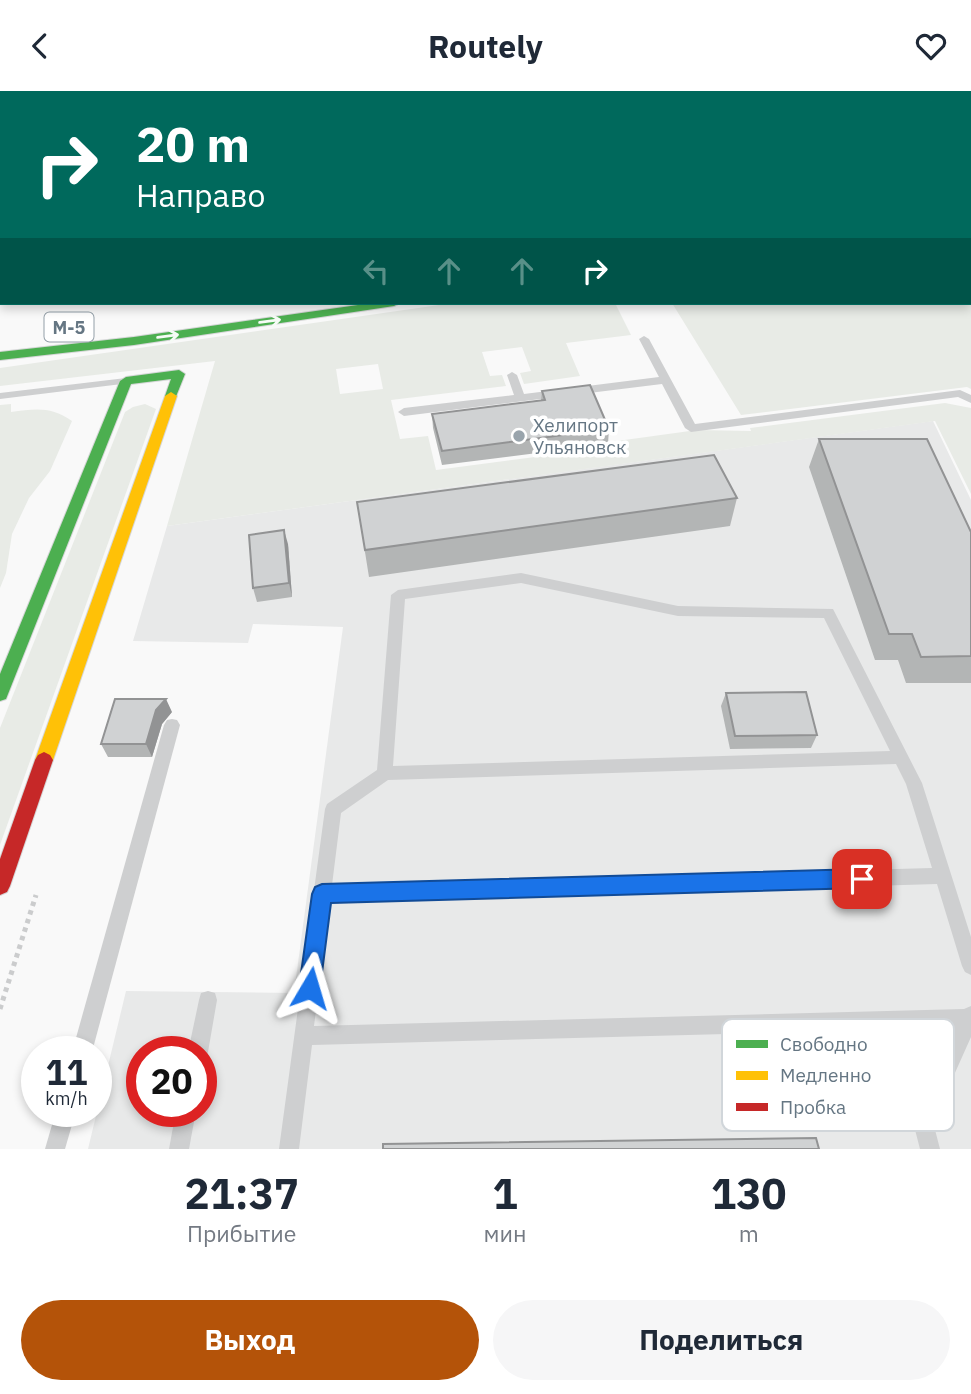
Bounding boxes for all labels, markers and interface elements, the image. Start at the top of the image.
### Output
text: Routely [428,25,543,67]
icon: back [21,27,59,65]
icon: heart [912,27,950,65]
text: 20 m [136,112,250,175]
icon: right [21,119,112,210]
text: Направо [136,174,265,216]
icon: left [357,252,395,290]
icon: ahead [430,252,468,290]
icon: ahead [503,252,541,290]
icon: right [576,252,614,290]
road number: М-5 [44,313,94,341]
one-way arrow [258,314,281,327]
one-way arrow [156,329,179,342]
place label: Хелипорт Ульяновск [533,413,626,459]
marker: Хелипорт Ульяновск [511,428,527,444]
pin [832,849,892,909]
icon: arrive [843,860,881,898]
position arrow [273,951,347,1025]
legend [722,1019,954,1131]
text: Свободно [780,1032,868,1056]
speed limit sign: 20 [126,1036,217,1127]
text: 11 [45,1049,88,1095]
text: Медленно [780,1063,871,1087]
text: km/h [45,1087,88,1110]
text: Пробка [780,1095,846,1119]
text: 21:37 [184,1166,299,1221]
text: 1 [492,1166,518,1221]
text: 130 [711,1166,787,1221]
text: Прибытие [187,1218,296,1248]
text: мин [483,1218,527,1248]
text: m [739,1218,759,1248]
button: Выход [21,1300,479,1380]
button: Поделиться [493,1300,950,1380]

